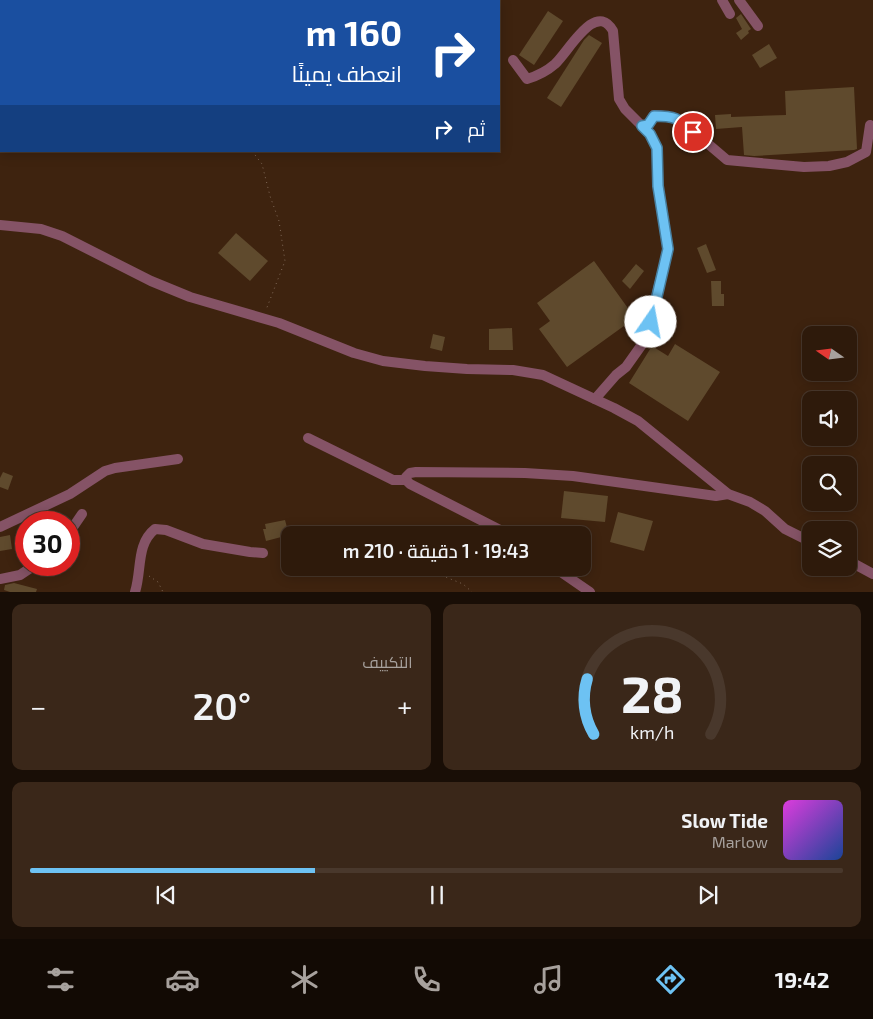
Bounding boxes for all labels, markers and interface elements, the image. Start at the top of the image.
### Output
text: 160 m [306,11,402,53]
icon: right [420,20,485,85]
text: انعطف يمينًا [291,60,402,86]
pin [672,111,714,153]
icon: right [429,115,457,143]
text: ثم [467,117,485,140]
icon: arrive [679,118,707,146]
position arrow [624,295,676,347]
north arrow [802,326,858,381]
map controls [802,326,857,576]
button: sound [802,391,857,446]
button: search [802,456,857,511]
speed limit sign: 30 [15,511,80,576]
button: layers [802,521,857,576]
text: 19:43 · 1 دقيقة · 210 m [343,539,529,562]
text: التكييف [362,652,413,671]
text: 28 [620,661,683,723]
text: 20° [192,682,251,728]
text: − [30,689,46,723]
text: + [397,689,412,723]
text: km/h [630,721,674,743]
text: Slow Tide [681,809,768,832]
text: Marlow [712,832,768,851]
icon: previous [152,881,180,909]
icon: pause [423,881,451,909]
icon: next [694,881,722,909]
icon: filters [43,962,78,997]
icon: car [165,962,200,997]
icon: climate [287,962,322,997]
icon: phone [409,962,444,997]
icon: music [531,962,566,997]
icon: directions [653,962,688,997]
text: 19:42 [775,966,830,992]

